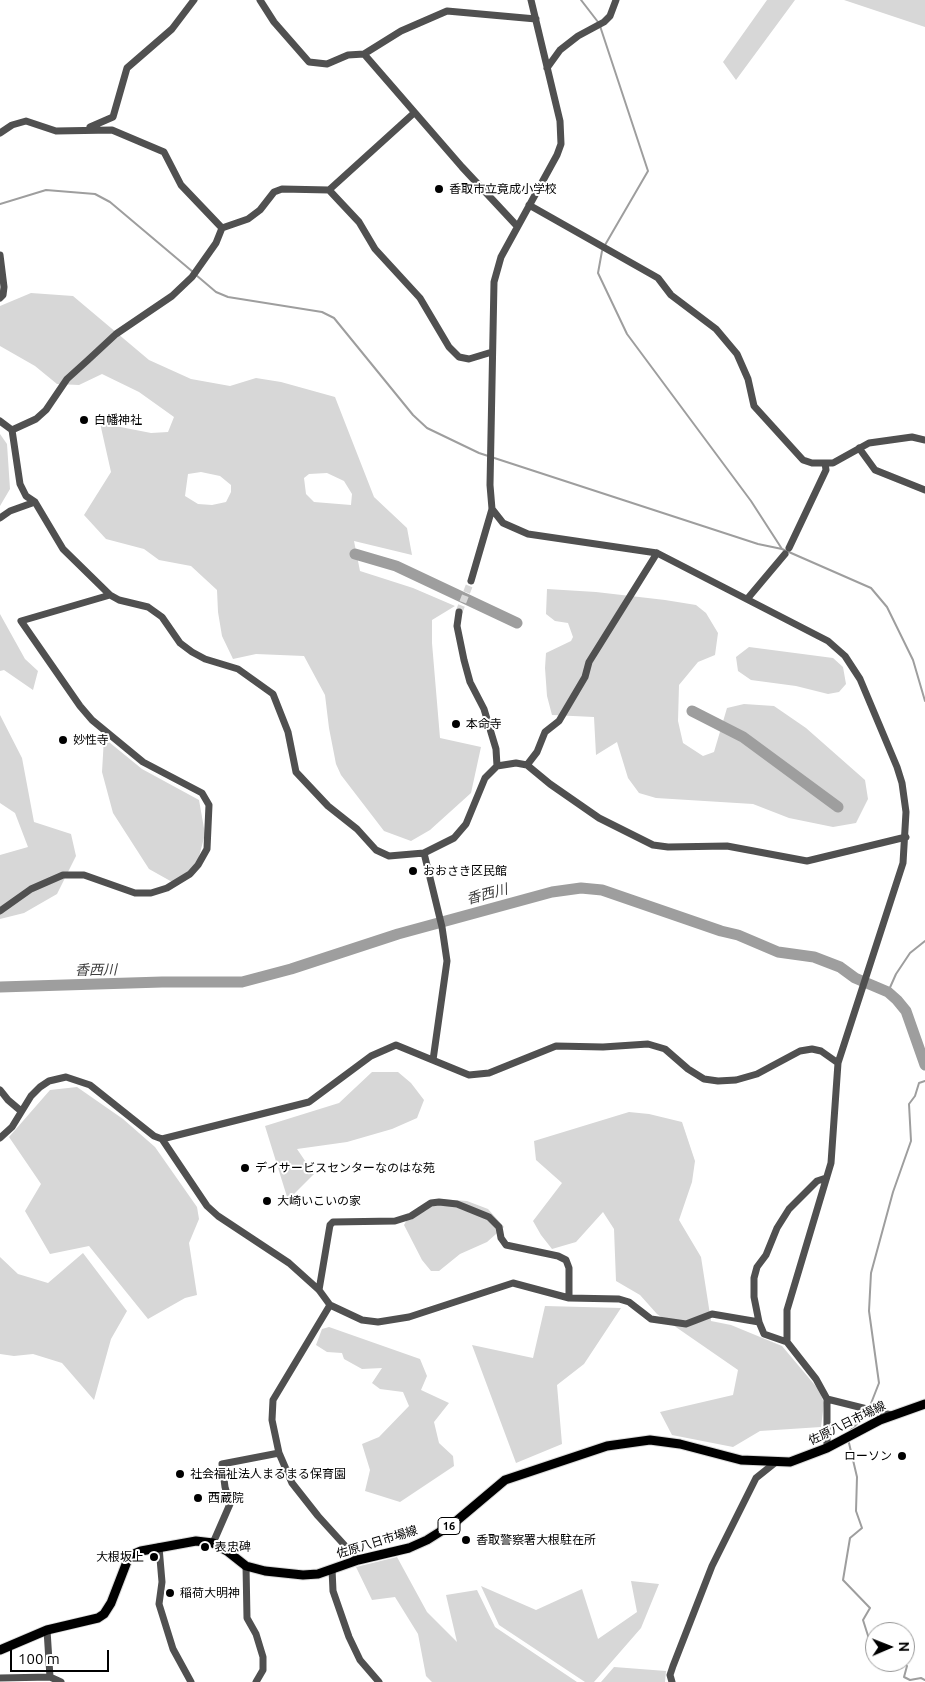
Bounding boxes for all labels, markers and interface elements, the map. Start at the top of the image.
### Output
place label: 香取市立竟成小学校 [449,182,557,196]
marker: 香取市立竟成小学校 [433,183,445,195]
place label: 白幡神社 [94,413,142,427]
marker: 白幡神社 [78,414,90,426]
place label: 本命寺 [466,717,502,731]
marker: 本命寺 [450,718,462,730]
place label: 妙性寺 [73,733,109,747]
marker: 妙性寺 [57,734,69,746]
place label: おおさき区民館 [423,864,507,878]
marker: おおさき区民館 [407,865,419,877]
water label: 香西川 [465,880,509,908]
water label: 香西川 [75,961,117,979]
place label: デイサービスセンターなのはな苑 [255,1161,435,1175]
marker: デイサービスセンターなのはな苑 [239,1162,251,1174]
place label: 大崎いこいの家 [277,1194,361,1208]
marker: 大崎いこいの家 [261,1195,273,1207]
street label: 佐原八日市場線 [806,1398,888,1448]
place label: ローソン [844,1449,892,1463]
marker: ローソン [896,1450,908,1462]
place label: 社会福祉法人まるまる保育園 [190,1467,346,1481]
marker: 社会福祉法人まるまる保育園 [174,1468,186,1480]
place label: 西蔵院 [208,1491,244,1505]
marker: 西蔵院 [192,1492,204,1504]
road number: 16 [438,1518,460,1534]
street label: 佐原八日市場線 [335,1523,419,1561]
place label: 香取警察署大根駐在所 [476,1533,596,1547]
marker: 香取警察署大根駐在所 [460,1534,472,1546]
place label: 表忠碑 [215,1540,251,1554]
marker: 表忠碑 [199,1541,211,1553]
place label: 大根坂上 [96,1550,144,1564]
marker: 大根坂上 [148,1551,160,1563]
place label: 稲荷大明神 [180,1586,240,1600]
marker: 稲荷大明神 [164,1587,176,1599]
north arrow [865,1622,915,1672]
scale bar [12,1640,111,1672]
text: N [896,1641,912,1652]
text: 100 m [18,1650,60,1667]

